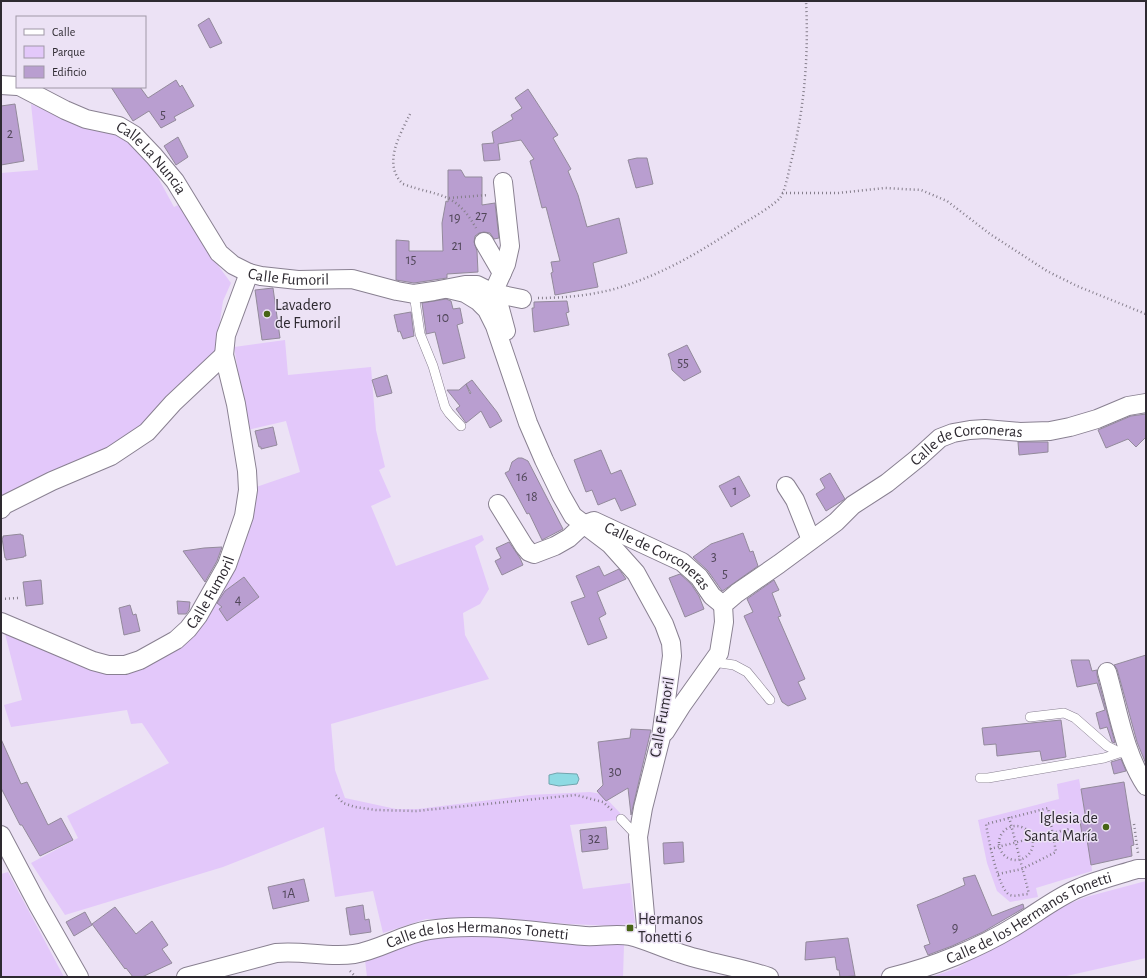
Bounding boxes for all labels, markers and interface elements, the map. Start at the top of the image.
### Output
legend [16,16,146,88]
text: Calle [52,26,75,38]
text: Parque [52,46,85,58]
text: Edificio [52,66,87,78]
house number: 5 [160,108,166,122]
street label: Calle La Nuncia [113,118,189,197]
house number: 2 [7,127,13,141]
house number: 27 [475,209,487,223]
house number: 19 [449,211,461,225]
house number: 21 [451,239,463,253]
house number: 15 [406,253,416,267]
street label: Calle Fumoril [246,265,329,288]
place label: Lavadero de Fumoril [275,297,341,331]
marker: Lavadero de Fumoril [262,309,272,319]
house number: 10 [437,311,449,325]
house number: 55 [677,356,689,370]
street label: Calle de Corconeras [907,421,1023,469]
house number: 16 [516,470,528,484]
house number: 1 [733,484,737,498]
house number: 18 [526,490,538,504]
street label: Calle de Corconeras [602,519,713,593]
house number: 3 [711,550,717,564]
street label: Calle Fumoril [183,554,237,632]
house number: 5 [722,567,728,581]
house number: 4 [235,593,242,607]
street label: Calle Fumoril [647,676,677,758]
house number: 30 [608,765,622,779]
place label: Iglesia de Santa María [1024,810,1098,844]
marker: Iglesia de Santa María [1101,822,1111,832]
house number: 32 [588,832,600,846]
street label: Calle de los Hermanos Tonetti [944,869,1114,967]
house number: 1A [283,887,295,901]
place label: Hermanos Tonetti 6 [638,911,703,945]
street label: Calle de los Hermanos Tonetti [384,919,569,951]
house number: 9 [952,921,958,935]
marker: Hermanos Tonetti 6 [625,923,635,933]

